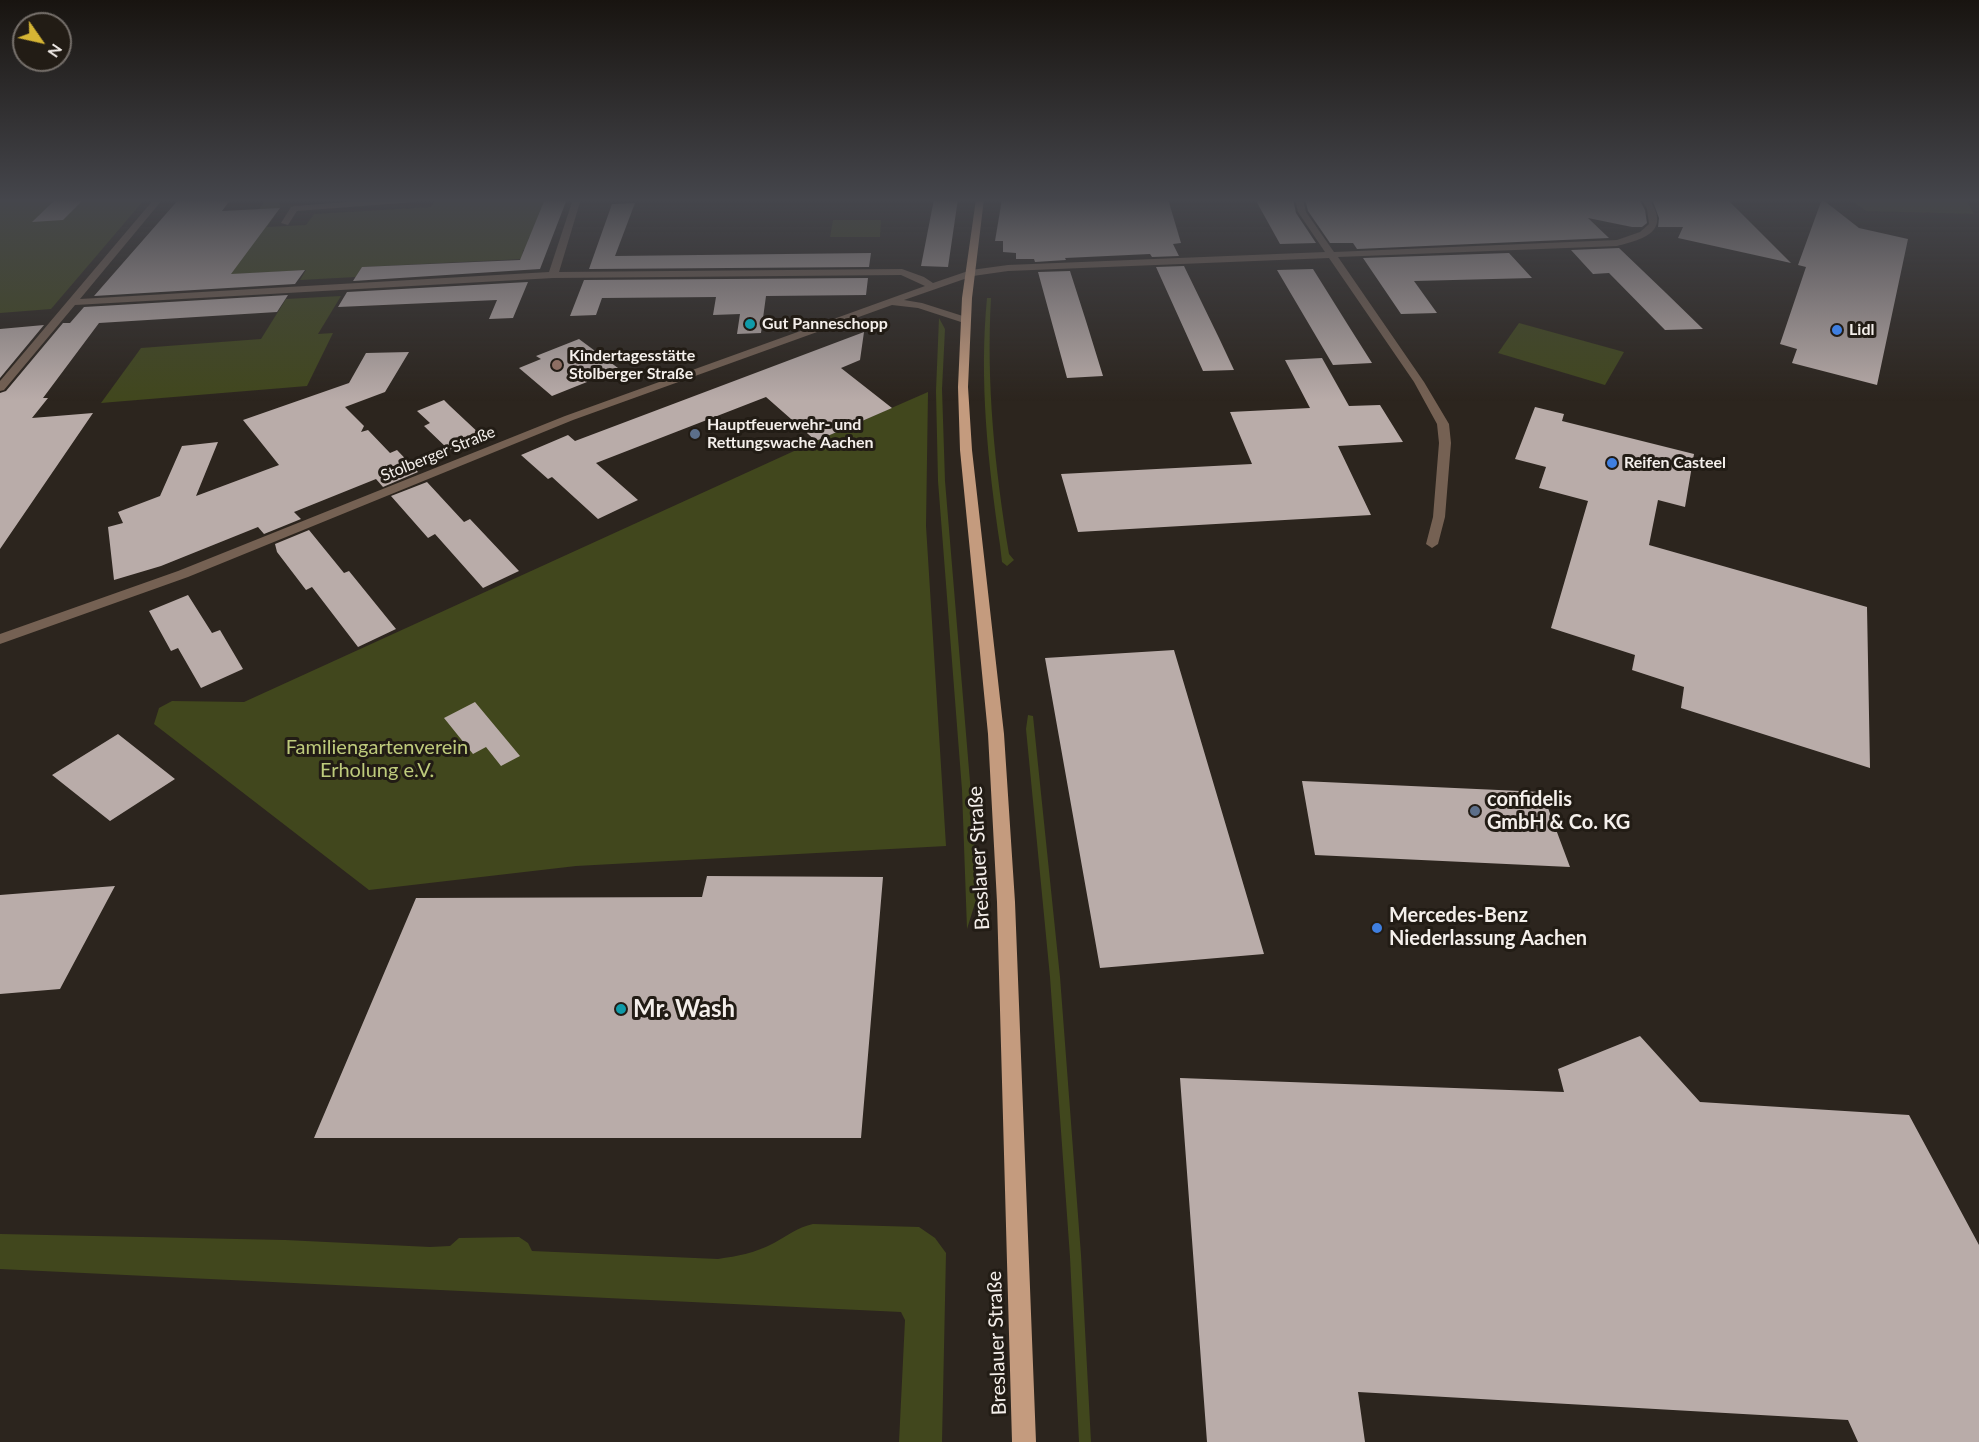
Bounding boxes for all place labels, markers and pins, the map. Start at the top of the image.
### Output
place label: Gut Panneschopp [762,314,888,334]
marker: Gut Panneschopp [743,317,757,331]
place label: Lidl [1849,320,1874,340]
marker: Lidl [1830,323,1844,337]
place label: Kindertagesstätte Stolberger Straße [569,346,695,384]
marker: Kindertagesstätte Stolberger Straße [550,358,564,372]
place label: Hauptfeuerwehr- und Rettungswache Aachen [707,415,874,453]
marker: Hauptfeuerwehr- und Rettungswache Aachen [688,427,702,441]
place label: Reifen Casteel [1624,453,1726,473]
marker: Reifen Casteel [1605,456,1619,470]
place label: confidelis GmbH & Co. KG [1487,788,1630,835]
marker: confidelis GmbH & Co. KG [1468,804,1482,818]
place label: Mercedes-Benz Niederlassung Aachen [1389,904,1587,951]
marker: Mercedes-Benz Niederlassung Aachen [1370,921,1384,935]
place label: Mr. Wash [633,995,735,1023]
marker: Mr. Wash [614,1002,628,1016]

